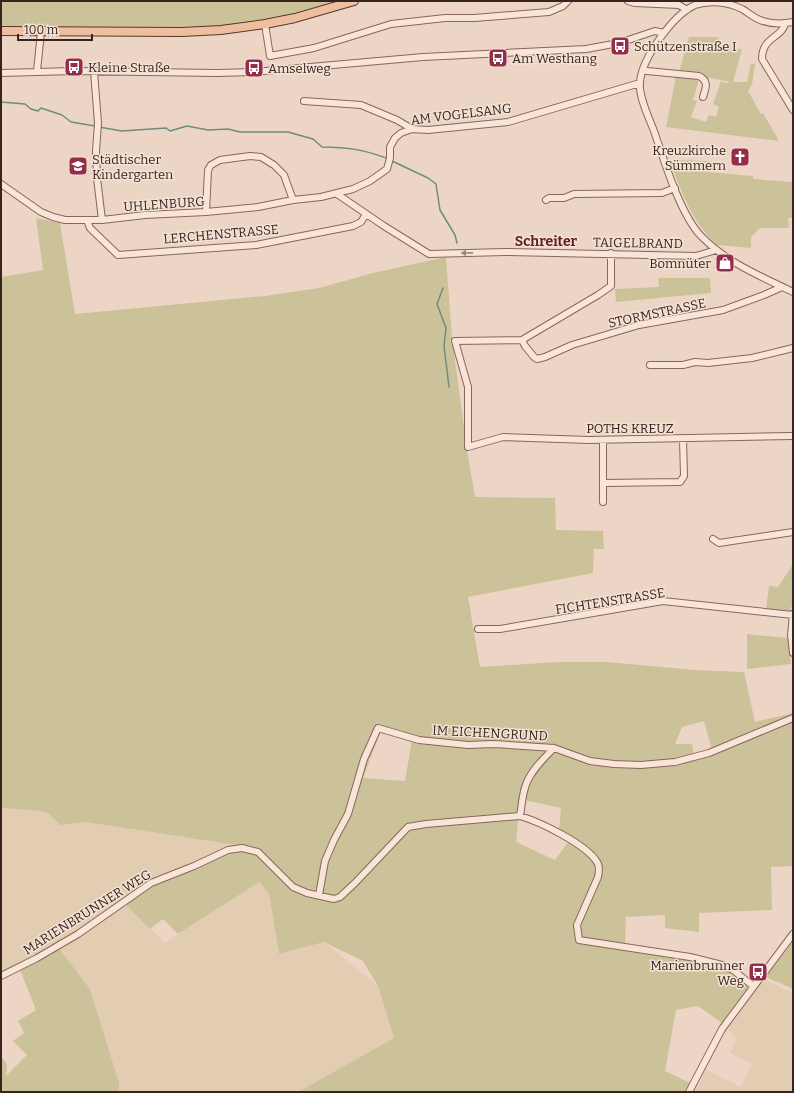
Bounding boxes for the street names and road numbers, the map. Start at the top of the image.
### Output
street label: AM VOGELSANG [410,100,513,128]
street label: UHLENBURG [123,194,206,214]
street label: LERCHENSTRASSE [163,221,279,247]
street label: TAIGELBRAND [593,235,683,251]
street label: STORMSTRASSE [607,295,707,331]
street label: POTHS KREUZ [586,421,674,436]
street label: FICHTENSTRASSE [554,585,666,617]
street label: IM EICHENGRUND [432,722,548,744]
street label: MARIENBRUNNER WEG [20,866,154,957]

